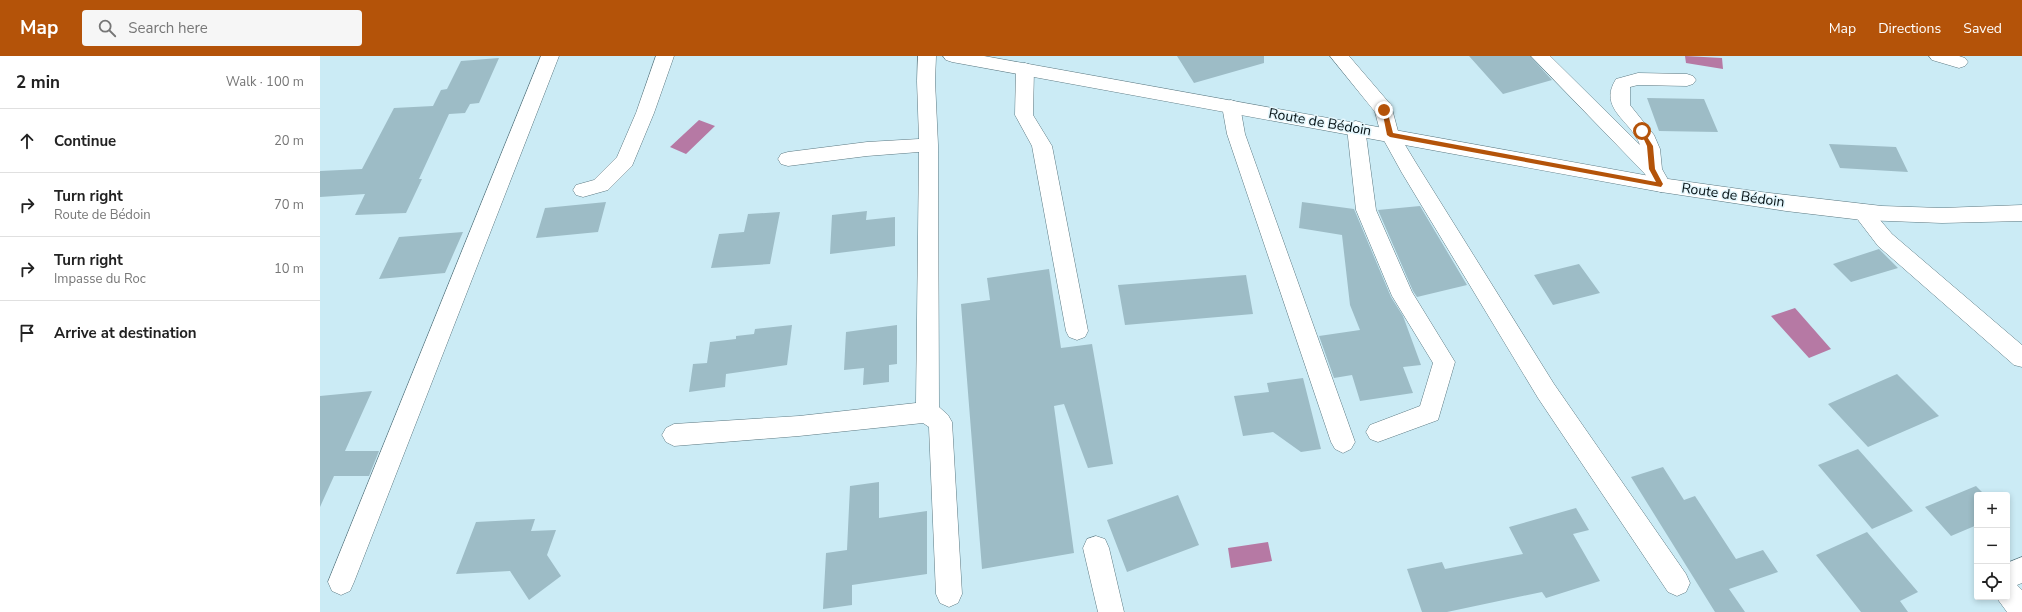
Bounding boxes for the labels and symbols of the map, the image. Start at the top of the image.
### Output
route end [1375,101,1393,119]
street label: Route de Bédoin [1267,104,1373,140]
route start [1633,122,1651,140]
street label: Route de Bédoin [1680,178,1786,212]

